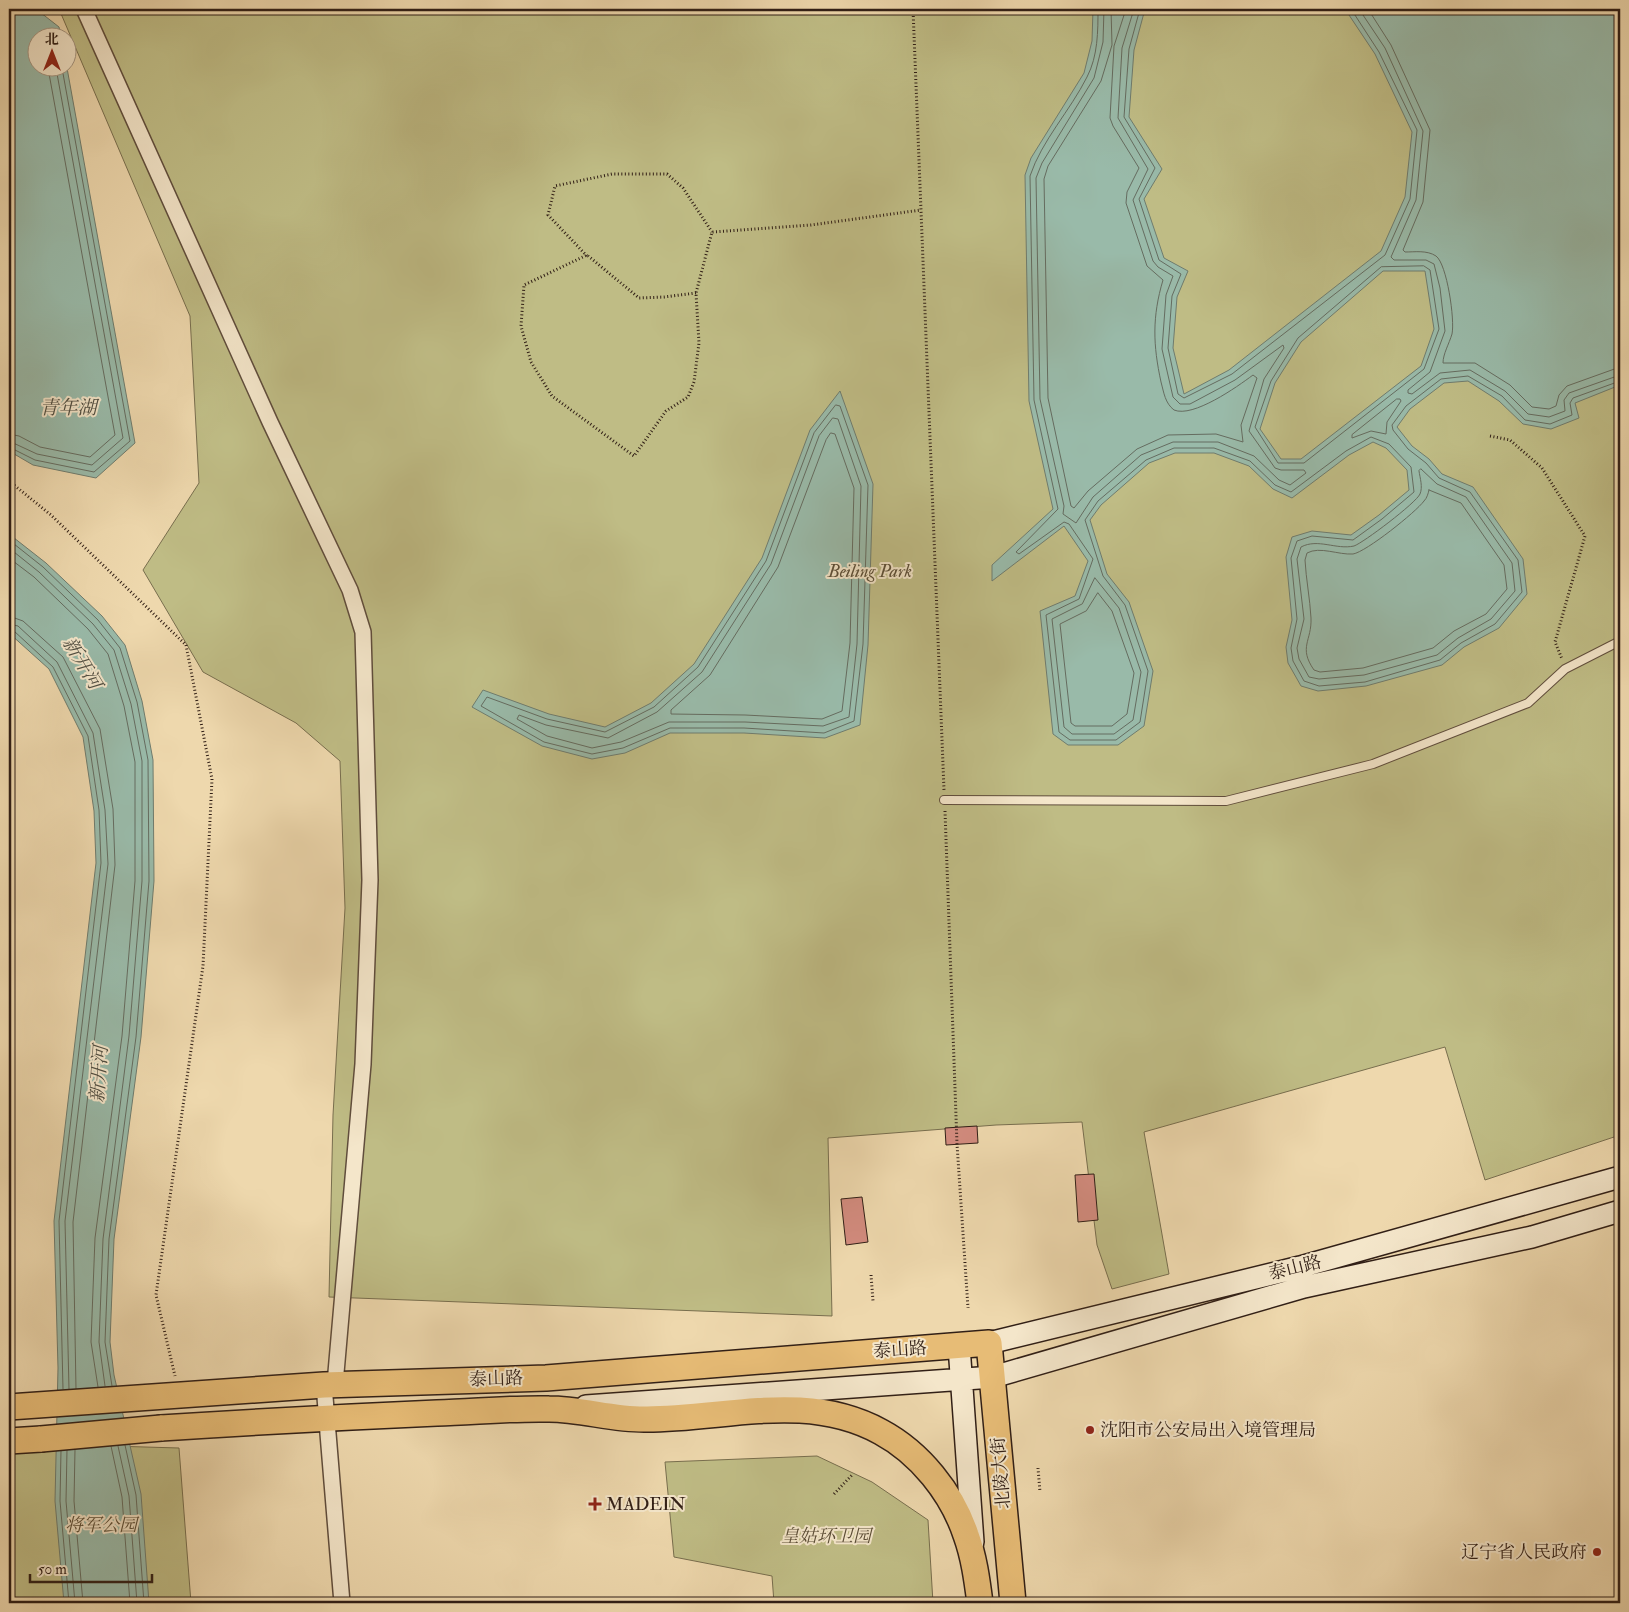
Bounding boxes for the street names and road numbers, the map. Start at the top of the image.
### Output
street label: 泰山路 [1266,1250,1324,1286]
street label: 泰山路 [872,1337,928,1363]
street label: 泰山路 [469,1367,523,1391]
street label: 北陵大街 [986,1436,1016,1510]

